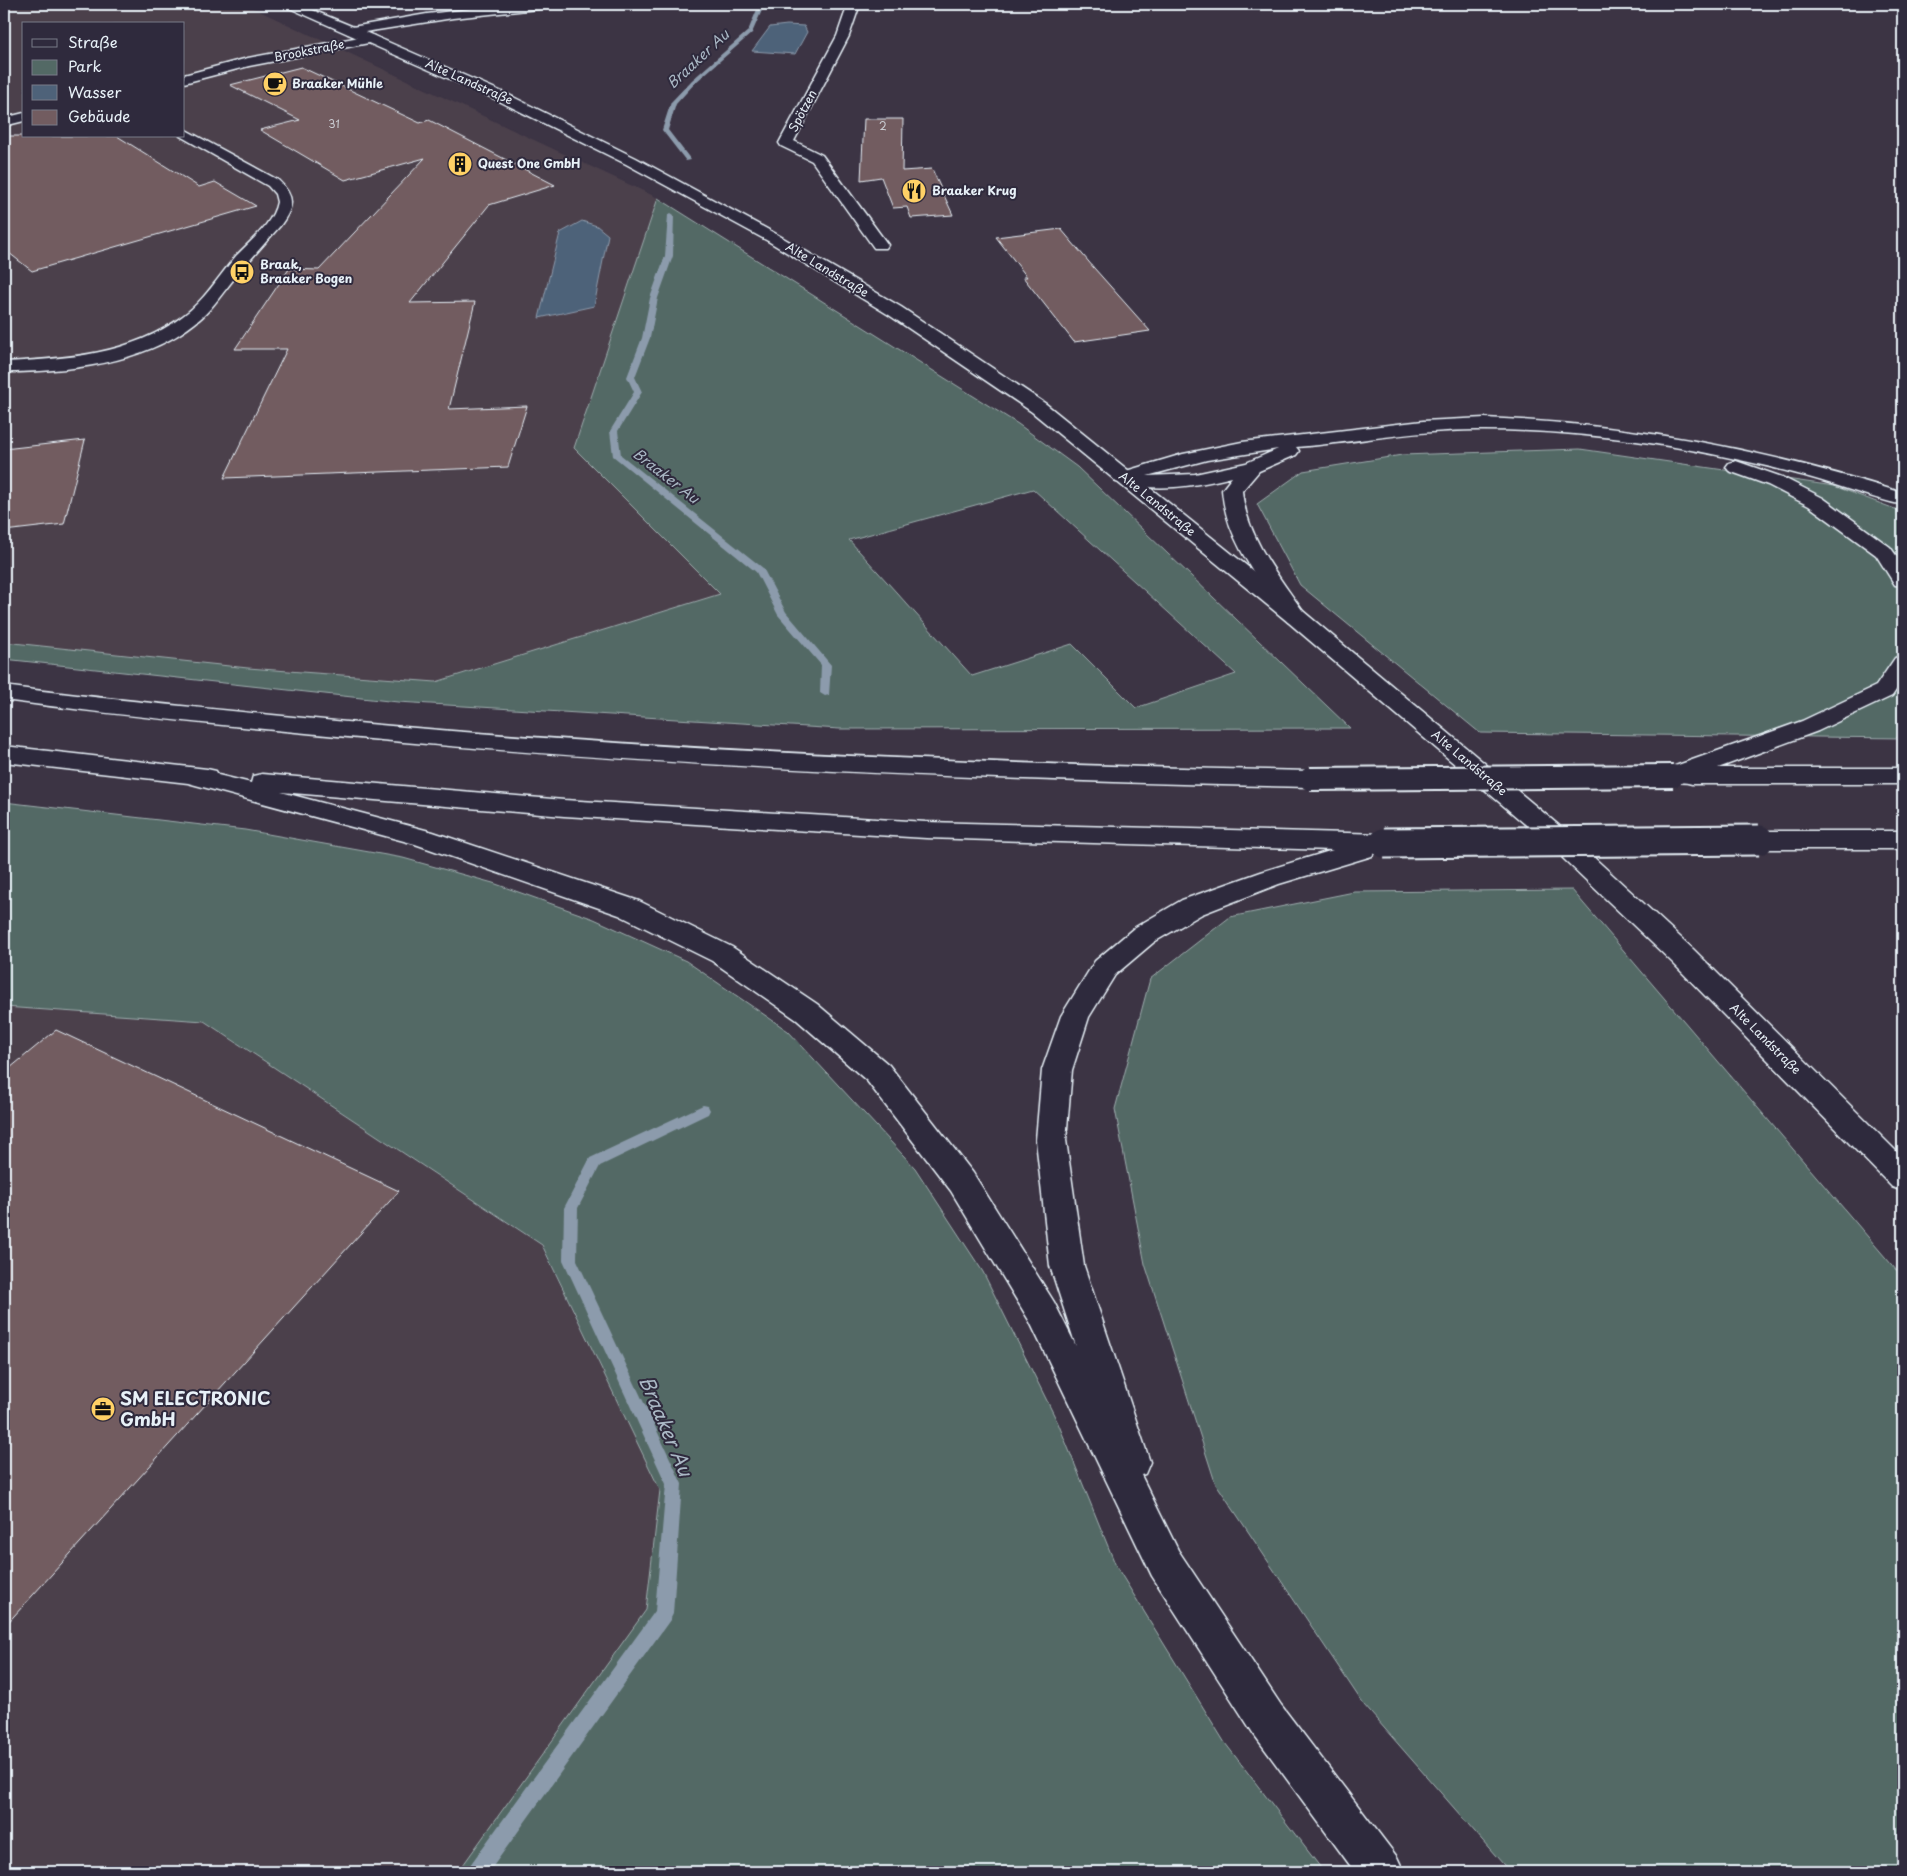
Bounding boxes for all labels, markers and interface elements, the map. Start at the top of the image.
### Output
legend [22,22,185,138]
water label: Braaker Au [662,23,735,93]
text: Straße [68,30,118,53]
street label: Brookstraße [272,34,346,66]
text: Park [68,54,102,77]
street label: Alte Landstraße [423,54,516,108]
cafe icon: Braaker Mühle [262,71,288,97]
place label: Braaker Mühle [292,74,383,92]
text: Wasser [68,80,121,103]
street label: Spötzen [783,86,821,135]
text: Gebäude [68,104,130,127]
house number: 31 [328,115,340,132]
house number: 2 [879,117,887,134]
building icon: Quest One GmbH [447,151,473,177]
place label: Quest One GmbH [478,154,581,172]
restaurant icon: Braaker Krug [901,178,927,204]
place label: Braaker Krug [932,181,1016,199]
street label: Alte Landstraße [783,237,872,301]
place label: Braak, Braaker Bogen [260,255,352,287]
bus stop icon: Braak, Braaker Bogen [229,259,255,285]
water label: Braaker Au [629,443,705,509]
street label: Alte Landstraße [1115,467,1200,540]
street label: Alte Landstraße [1428,725,1511,799]
street label: Alte Landstraße [1726,999,1805,1078]
water label: Braaker Au [633,1371,701,1481]
place label: SM ELECTRONIC GmbH [120,1384,270,1432]
office icon: SM ELECTRONIC GmbH [90,1396,116,1422]

